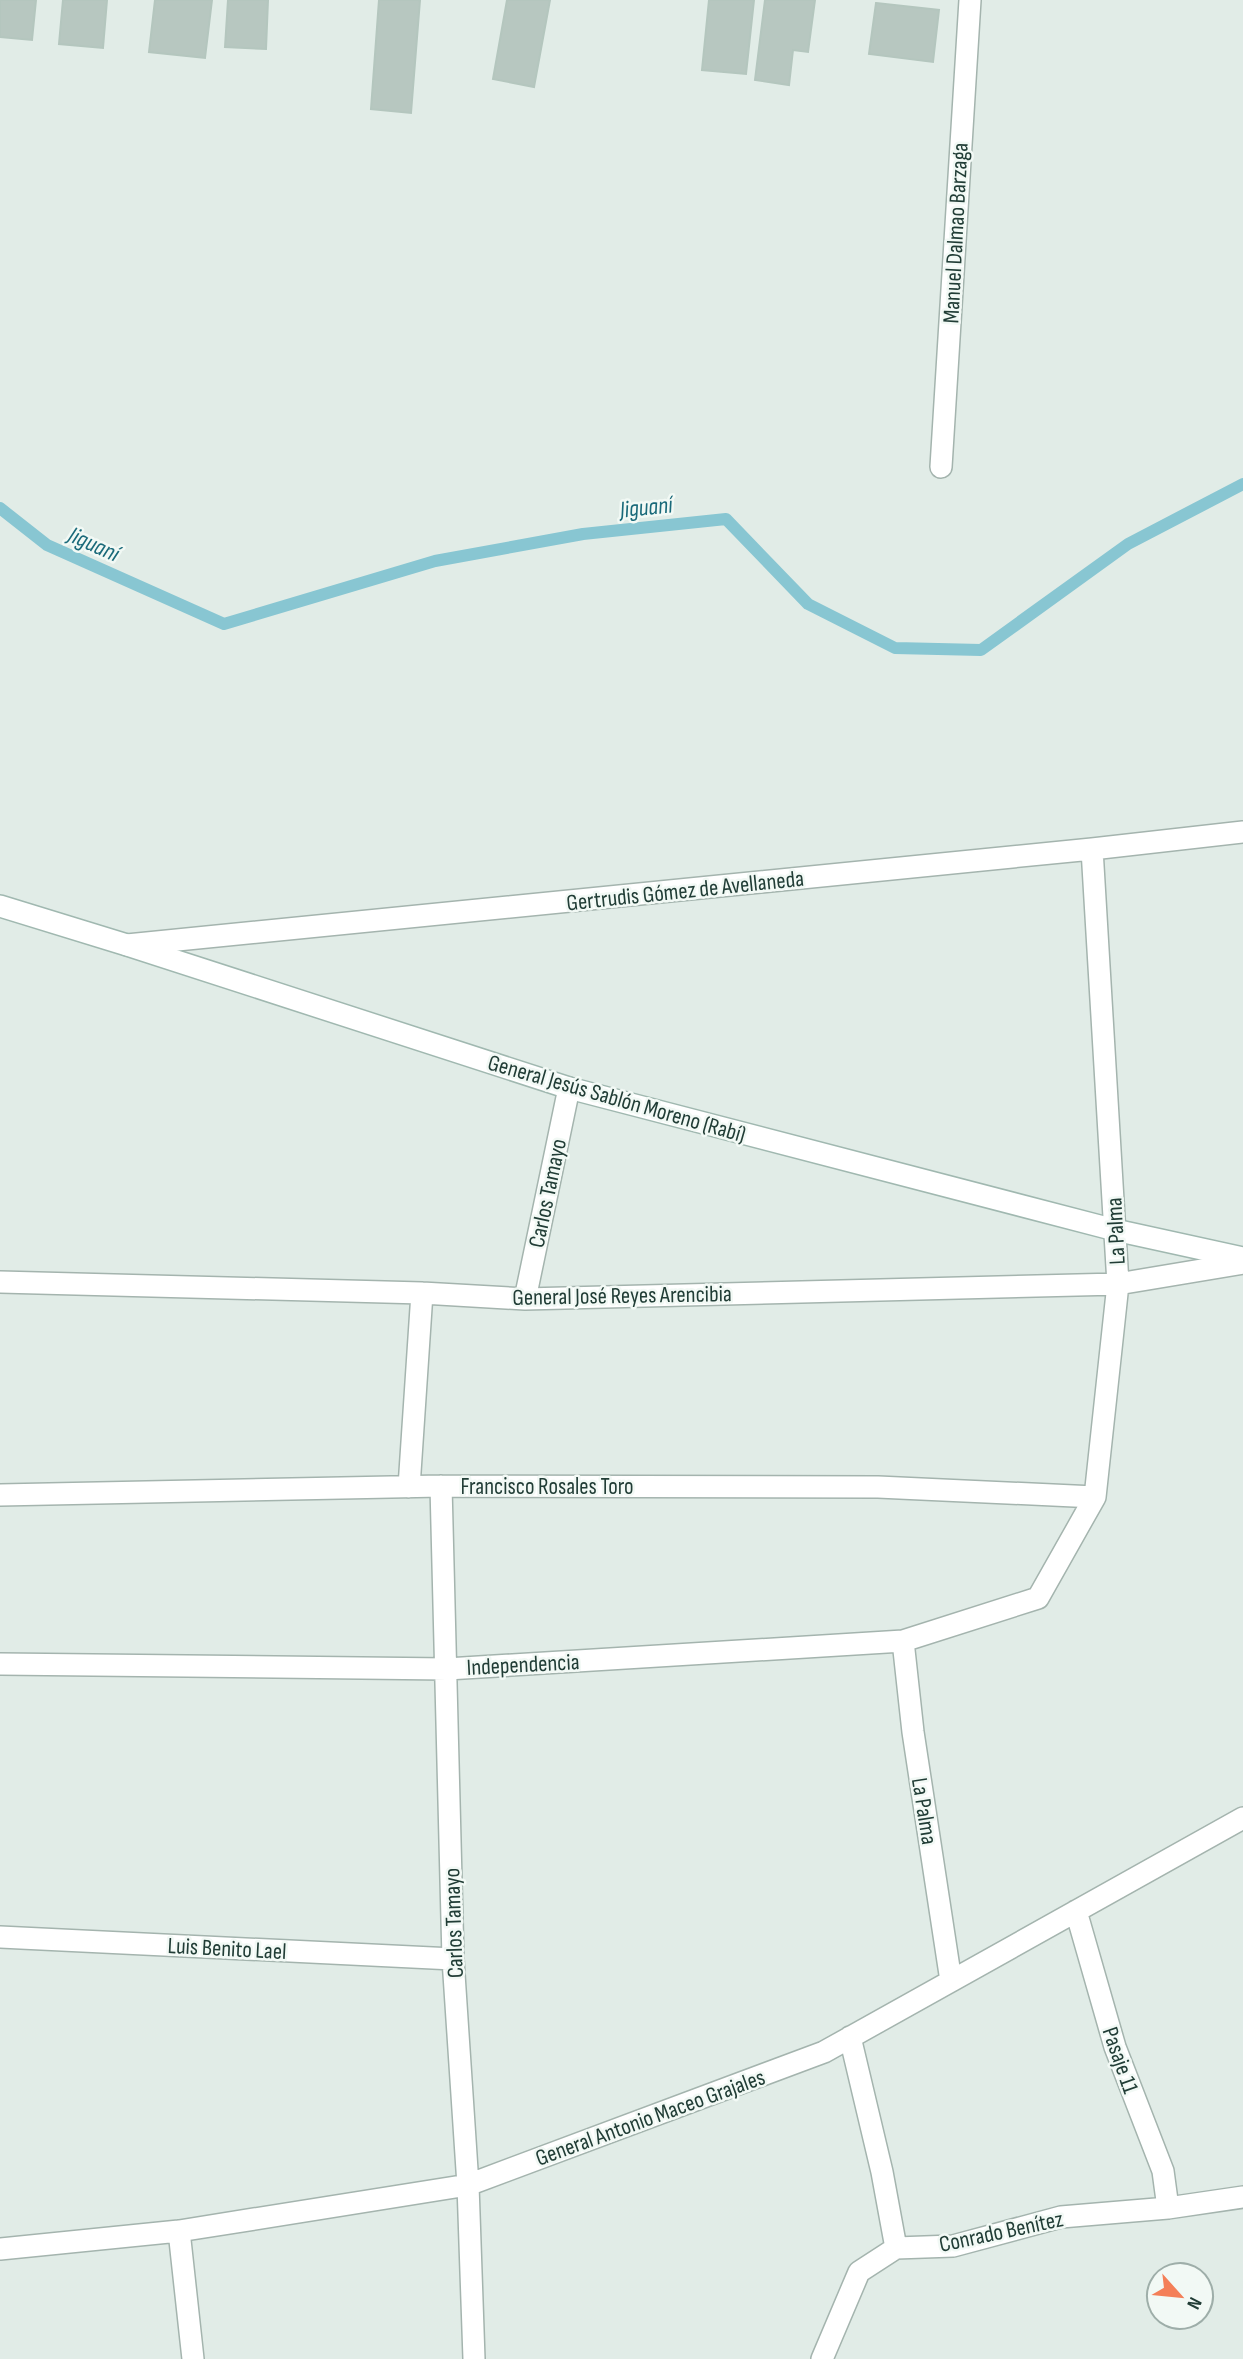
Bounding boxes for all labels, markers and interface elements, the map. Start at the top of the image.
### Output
street label: Manuel Dalmao Barzaga [937,142,975,324]
water label: Jiguaní [616,490,676,525]
water label: Jiguaní [62,520,126,570]
street label: Gertrudis Gómez de Avellaneda [565,865,805,917]
street label: General Jesús Sablón Moreno (Rabí) [485,1049,749,1149]
street label: Carlos Tamayo [523,1136,573,1250]
street label: La Palma [1100,1197,1132,1265]
street label: General José Reyes Arencibia [512,1280,732,1312]
street label: Francisco Rosales Toro [460,1473,634,1501]
street label: Independencia [466,1648,580,1682]
street label: La Palma [905,1776,943,1847]
street label: Carlos Tamayo [438,1867,470,1979]
street label: Luis Benito Lael [167,1932,287,1966]
street label: Pasaje 11 [1096,2023,1144,2097]
street label: General Antonio Maceo Grajales [532,2063,769,2173]
street label: Conrado Benítez [937,2205,1066,2259]
north arrow [1145,2261,1215,2331]
text: N [1181,2293,1206,2313]

